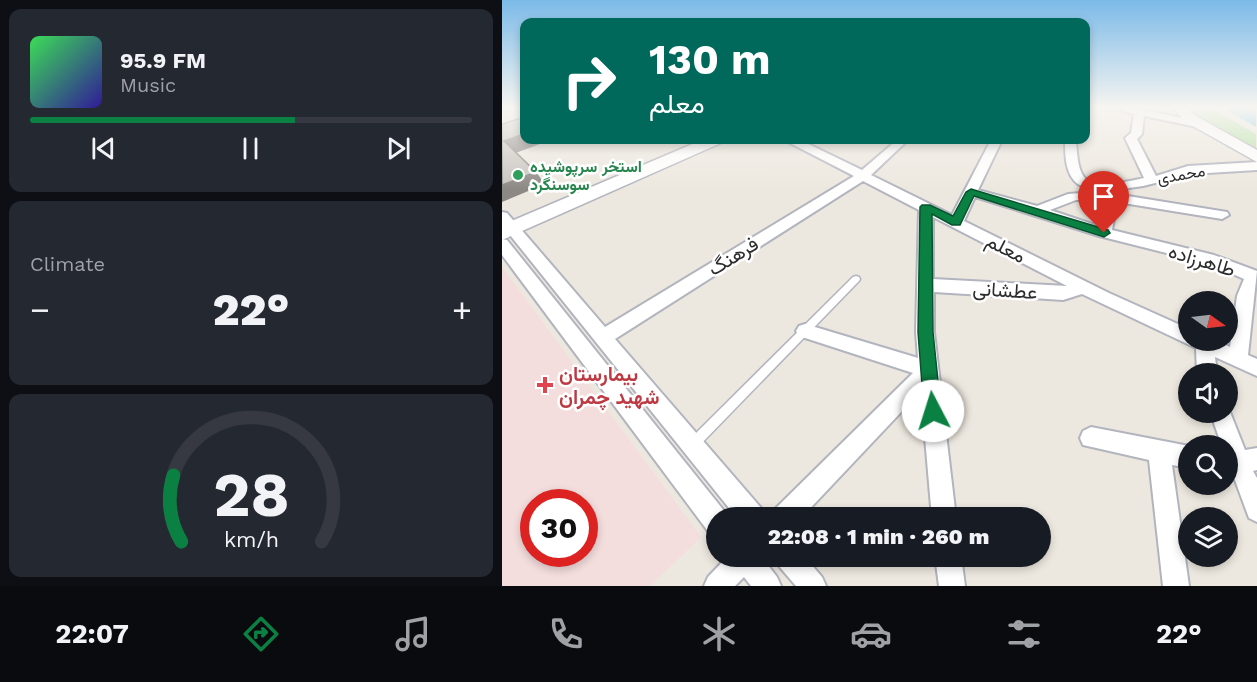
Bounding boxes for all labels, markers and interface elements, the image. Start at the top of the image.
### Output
text: 130 m [649,35,771,84]
icon: right [550,42,628,120]
text: 95.9 FM [120,48,206,73]
text: Music [120,73,176,97]
text: معلم [649,88,705,120]
icon: previous [87,132,120,165]
icon: pause [234,132,267,165]
icon: next [382,132,415,165]
place label: استخر سرپوشیده سوسنگرد [530,157,642,195]
street label: محمدی [1156,161,1207,189]
marker: استخر سرپوشیده سوسنگرد [511,168,525,182]
pin [1078,171,1129,233]
icon: arrive [1087,180,1120,213]
street label: معلم [982,228,1030,269]
street label: فرهنگ [703,231,763,282]
street label: طاهرزاده [1165,238,1238,282]
text: Climate [30,252,105,276]
street label: عطشانی [972,276,1038,304]
text: 22° [213,283,289,336]
text: − [30,290,50,329]
text: + [452,290,472,329]
north arrow [1178,291,1238,351]
map controls [1178,291,1238,567]
place label: بیمارستان شهید چمران [559,362,659,411]
button: sound [1178,363,1238,423]
marker: بیمارستان شهید چمران [536,376,554,394]
position arrow [901,379,965,443]
button: search [1178,435,1238,495]
text: 28 [213,459,289,532]
speed limit sign: 30 [520,489,598,567]
button: layers [1178,507,1238,567]
text: 22:08 · 1 min · 260 m [768,524,989,549]
text: km/h [223,528,279,553]
icon: directions [240,613,282,655]
icon: music [392,613,434,655]
icon: phone [545,613,587,655]
icon: climate [698,613,740,655]
icon: car [850,613,892,655]
icon: filters [1003,613,1045,655]
text: 22:07 [55,618,129,650]
text: 22° [1156,618,1202,650]

